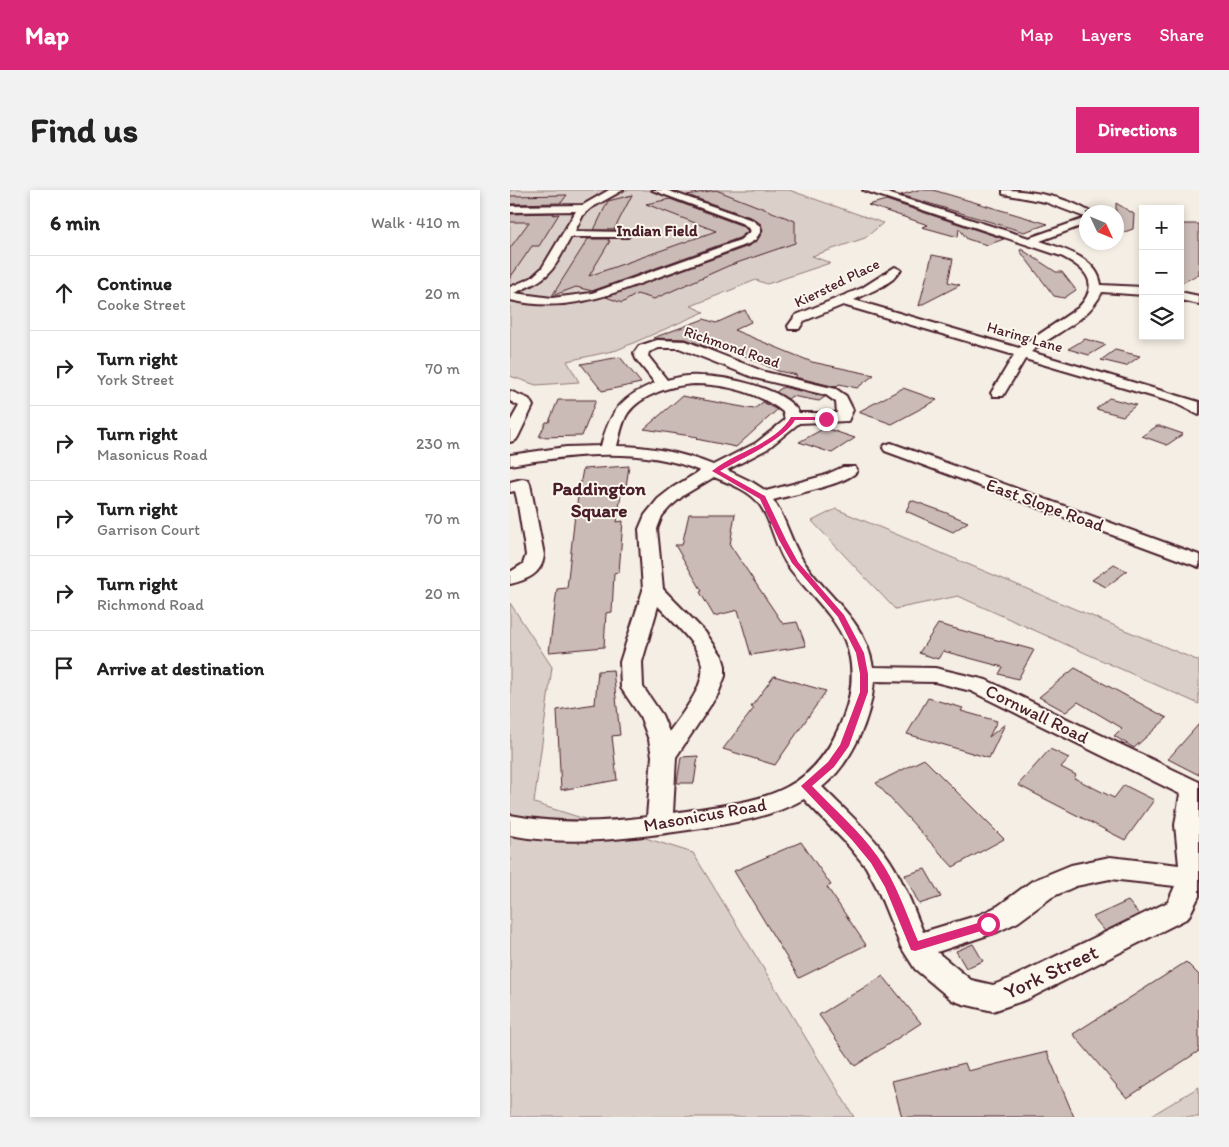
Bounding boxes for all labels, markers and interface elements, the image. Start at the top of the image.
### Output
text: Map [25,21,69,50]
text: Map [1020,24,1053,46]
text: Layers [1081,24,1131,46]
text: Share [1159,24,1204,46]
button: Directions [1076,107,1199,153]
text: Find us [30,109,138,151]
north arrow [1079,205,1124,250]
map controls [1139,205,1184,340]
button: + [1139,205,1184,250]
text: 6 min [50,210,100,235]
text: Walk · 410 m [371,213,460,232]
district label: Indian Field [616,221,698,240]
button: − [1139,250,1184,295]
street label: Kiersted Place [791,255,883,311]
text: Continue [97,272,172,295]
icon: ahead [50,279,78,307]
text: 20 m [425,284,460,303]
text: Cooke Street [97,295,186,314]
button: layers [1139,295,1184,340]
street label: Haring Lane [985,318,1065,356]
street label: Richmond Road [682,322,782,372]
text: Turn right [97,347,178,370]
icon: right [50,354,78,382]
text: 70 m [425,359,460,378]
text: York Street [97,370,174,389]
route end [815,408,838,431]
text: Turn right [97,422,178,445]
icon: right [50,429,78,457]
text: 230 m [416,434,460,453]
text: Masonicus Road [97,445,207,464]
street label: East Slope Road [983,474,1107,537]
district label: Paddington Square [552,477,646,522]
text: Turn right [97,497,178,520]
icon: right [50,504,78,532]
text: 70 m [425,509,460,528]
text: Garrison Court [97,520,200,539]
text: Turn right [97,572,178,595]
icon: right [50,579,78,607]
text: 20 m [425,584,460,603]
text: Richmond Road [97,595,204,614]
icon: arrive [50,654,78,682]
text: Arrive at destination [97,657,264,680]
street label: Cornwall Road [982,680,1092,749]
street label: Masonicus Road [642,793,768,837]
route start [977,913,1000,936]
street label: York Street [1000,939,1102,1004]

